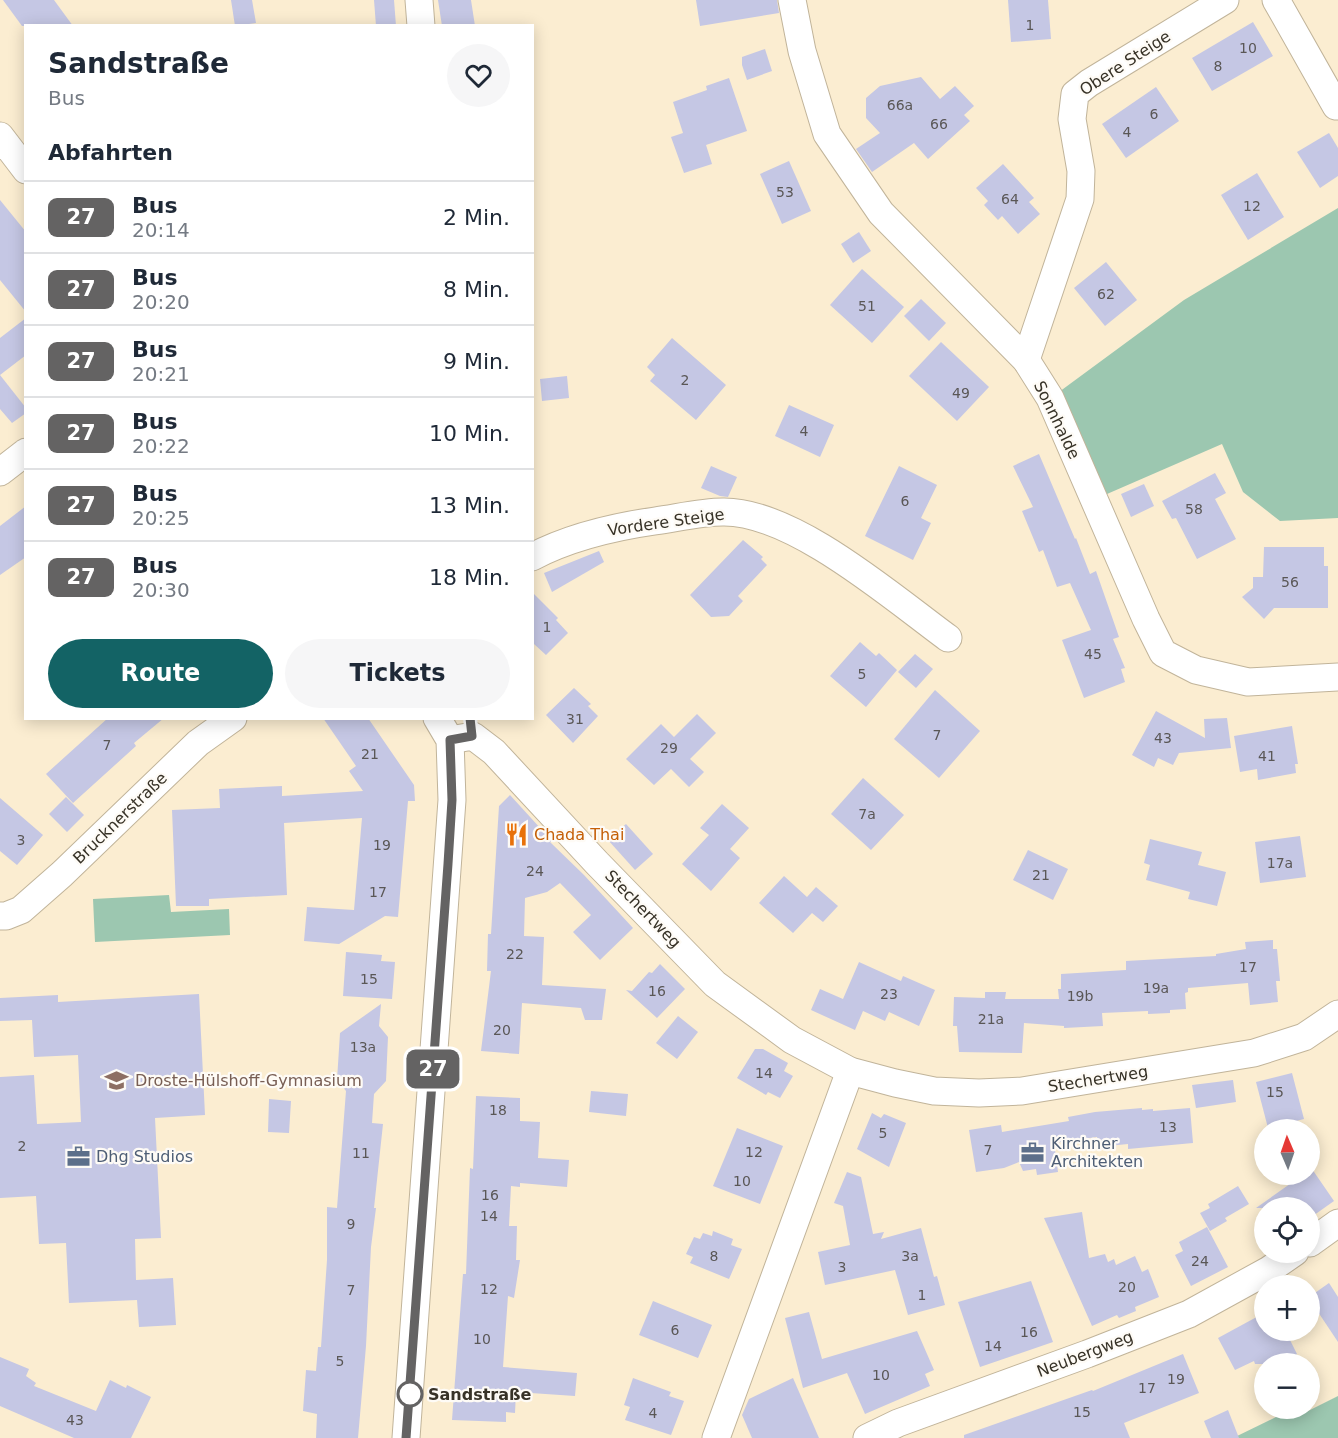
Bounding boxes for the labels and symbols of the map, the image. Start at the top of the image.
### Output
house number: 1 [1026,17,1034,33]
street label: Obere Steige [1076,27,1174,99]
house number: 10 [1239,40,1257,56]
house number: 8 [1214,58,1222,74]
house number: 66a [887,97,913,113]
house number: 6 [1150,106,1159,122]
house number: 66 [930,116,948,132]
house number: 4 [1123,124,1132,140]
house number: 53 [776,184,794,200]
house number: 64 [1001,191,1019,207]
house number: 12 [1243,198,1261,214]
house number: 62 [1097,286,1115,302]
house number: 51 [858,298,876,314]
house number: 2 [681,372,689,388]
street label: Sonnhalde [1030,378,1084,462]
house number: 49 [952,385,970,401]
house number: 4 [800,423,809,439]
house number: 6 [901,493,910,509]
house number: 58 [1185,501,1203,517]
street label: Vordere Steige [606,504,726,540]
house number: 56 [1281,574,1299,590]
house number: 1 [543,619,551,635]
house number: 45 [1084,646,1102,662]
house number: 5 [858,666,866,682]
house number: 31 [566,711,584,727]
house number: 7 [933,727,941,743]
house number: 43 [1154,730,1172,746]
house number: 7 [103,737,111,753]
house number: 29 [660,740,678,756]
house number: 21 [361,746,379,762]
house number: 41 [1258,748,1276,764]
street label: Brucknerstraße [69,768,171,868]
house number: 7a [858,806,876,822]
restaurant icon: Chada Thai [503,821,529,847]
place label: Chada Thai [534,825,624,844]
house number: 3 [17,832,25,848]
house number: 19 [373,837,391,853]
house number: 17a [1267,855,1293,871]
house number: 24 [526,863,544,879]
street label: Stechertweg [601,866,685,952]
house number: 21 [1032,867,1050,883]
house number: 17 [369,884,387,900]
house number: 22 [506,946,524,962]
house number: 17 [1239,959,1257,975]
house number: 15 [360,971,378,987]
house number: 19a [1143,980,1169,996]
house number: 16 [648,983,666,999]
house number: 23 [880,986,898,1002]
house number: 19b [1067,988,1093,1004]
house number: 21a [978,1011,1004,1027]
house number: 20 [493,1022,511,1038]
house number: 13a [350,1039,376,1055]
line badge: 27 [406,1050,460,1088]
street label: Stechertweg [1047,1062,1149,1096]
house number: 14 [755,1065,773,1081]
school or university icon: Droste-Hülshoff-Gymnasium [104,1067,130,1093]
place label: Droste-Hülshoff-Gymnasium [135,1071,362,1090]
house number: 15 [1266,1084,1284,1100]
house number: 18 [489,1102,507,1118]
house number: 13 [1159,1119,1177,1135]
north arrow [1254,1119,1320,1185]
house number: 5 [879,1125,887,1141]
place label: Kirchner Architekten [1051,1134,1143,1171]
house number: 2 [18,1138,26,1154]
office icon: Kirchner Architekten [1020,1139,1046,1165]
house number: 7 [984,1142,992,1158]
office icon: Dhg Studios [65,1143,91,1169]
house number: 12 [745,1144,763,1160]
house number: 11 [352,1145,370,1161]
place label: Dhg Studios [96,1147,193,1166]
house number: 10 [733,1173,751,1189]
house number: 16 [481,1187,499,1203]
house number: 14 [480,1208,498,1224]
house number: 9 [347,1216,355,1232]
house number: 8 [710,1248,718,1264]
house number: 3a [901,1248,919,1264]
house number: 24 [1191,1253,1209,1269]
house number: 3 [838,1259,846,1275]
house number: 20 [1118,1279,1136,1295]
house number: 12 [480,1281,498,1297]
house number: 7 [347,1282,355,1298]
house number: 1 [918,1287,926,1303]
house number: 6 [671,1322,680,1338]
house number: 16 [1020,1324,1038,1340]
street label: Neubergweg [1034,1327,1136,1381]
house number: 10 [473,1331,491,1347]
house number: 14 [984,1338,1002,1354]
house number: 5 [336,1353,344,1369]
house number: 10 [872,1367,890,1383]
house number: 19 [1167,1371,1185,1387]
house number: 17 [1138,1380,1156,1396]
marker: Sandstraße [397,1381,423,1407]
place label: Sandstraße [428,1385,532,1404]
house number: 15 [1073,1404,1091,1420]
house number: 4 [649,1405,658,1421]
house number: 43 [66,1412,84,1428]

